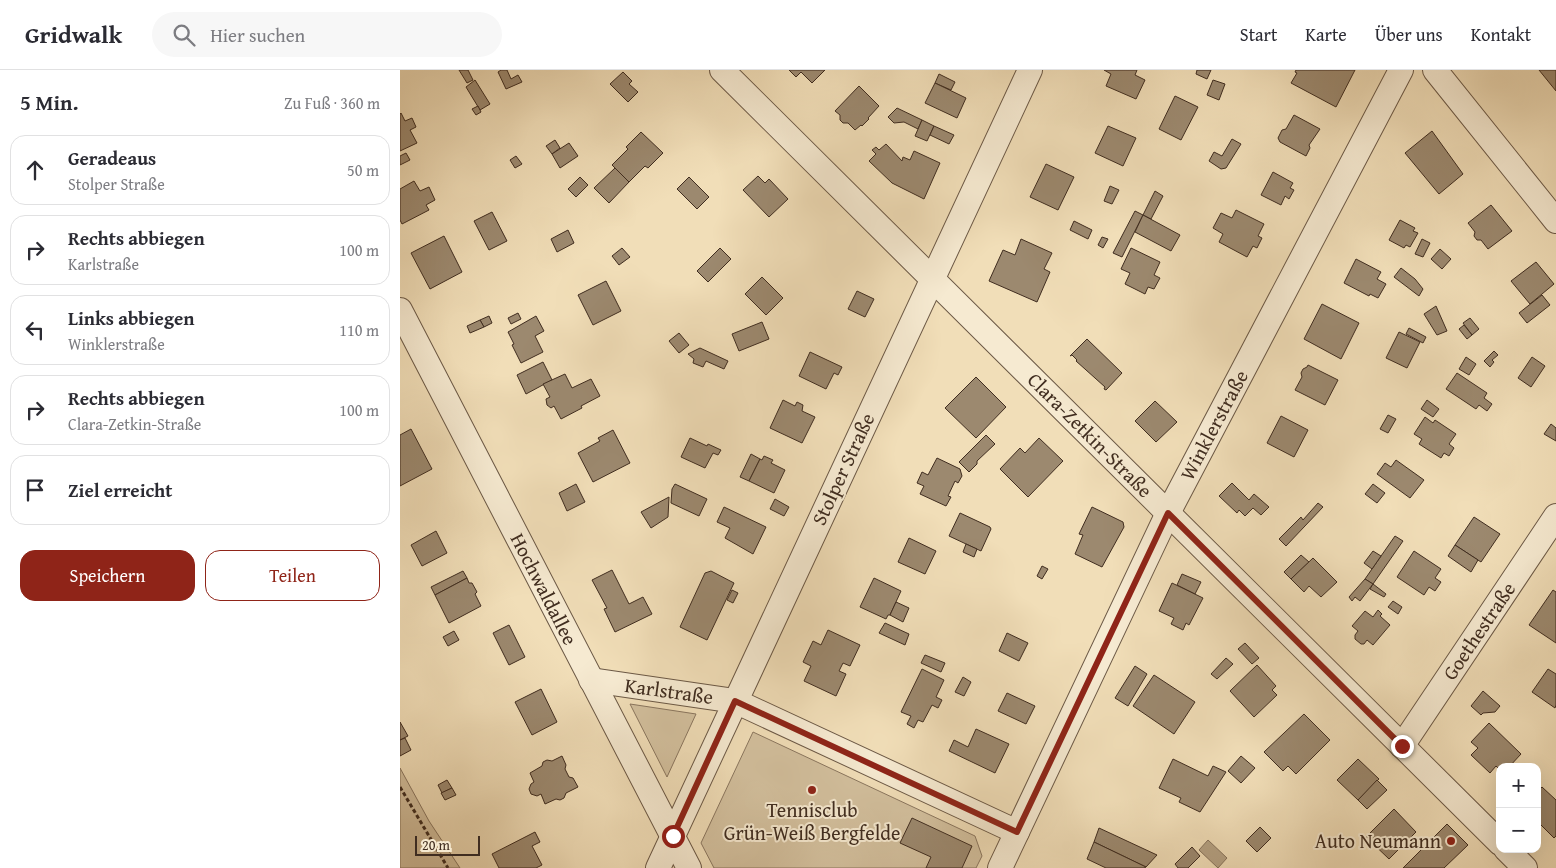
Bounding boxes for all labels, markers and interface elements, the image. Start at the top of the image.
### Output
search box [152,12,502,57]
text: Gridwalk [25,17,122,52]
icon: search [170,21,198,49]
text: Hier suchen [210,21,305,49]
text: Start [1240,21,1277,48]
text: Karte [1305,21,1347,48]
text: Über uns [1375,21,1443,48]
text: Kontakt [1471,21,1531,48]
text: 5 Min. [20,87,78,118]
text: Zu Fuß · 360 m [284,91,380,115]
text: Geradeaus [68,144,156,172]
icon: ahead [21,156,49,184]
text: 50 m [347,158,379,182]
text: Stolper Straße [68,172,165,196]
text: Rechts abbiegen [68,224,205,252]
icon: right [21,236,49,264]
text: 100 m [339,238,379,262]
text: Karlstraße [68,252,139,276]
text: Links abbiegen [68,304,194,332]
icon: left [21,316,49,344]
text: 110 m [339,318,379,342]
text: Winklerstraße [68,332,165,356]
street label: Clara-Zetkin-Straße [1021,365,1160,504]
street label: Winklerstraße [1172,365,1255,485]
text: Rechts abbiegen [68,384,205,412]
icon: right [21,396,49,424]
text: 100 m [339,398,379,422]
street label: Stolper Straße [804,408,881,530]
text: Clara-Zetkin-Straße [68,412,201,436]
icon: arrive [21,476,49,504]
text: Ziel erreicht [68,476,172,504]
street label: Hochwaldallee [504,528,585,650]
button: Speichern [20,550,195,601]
button: Teilen [205,550,380,601]
street label: Goethestraße [1435,576,1522,686]
street label: Karlstraße [623,670,715,711]
route end [1391,735,1414,758]
map controls [1496,763,1541,853]
button: + [1496,763,1541,808]
marker: Tennisclub Grün-Weiß Bergfelde [806,784,818,796]
place label: Tennisclub Grün-Weiß Bergfelde [724,795,900,847]
button: − [1496,808,1541,853]
route start [662,825,685,848]
place label: Auto Neumann [1315,826,1441,855]
scale bar [415,833,480,856]
text: 20 m [422,835,450,855]
marker: Auto Neumann [1445,835,1457,847]

